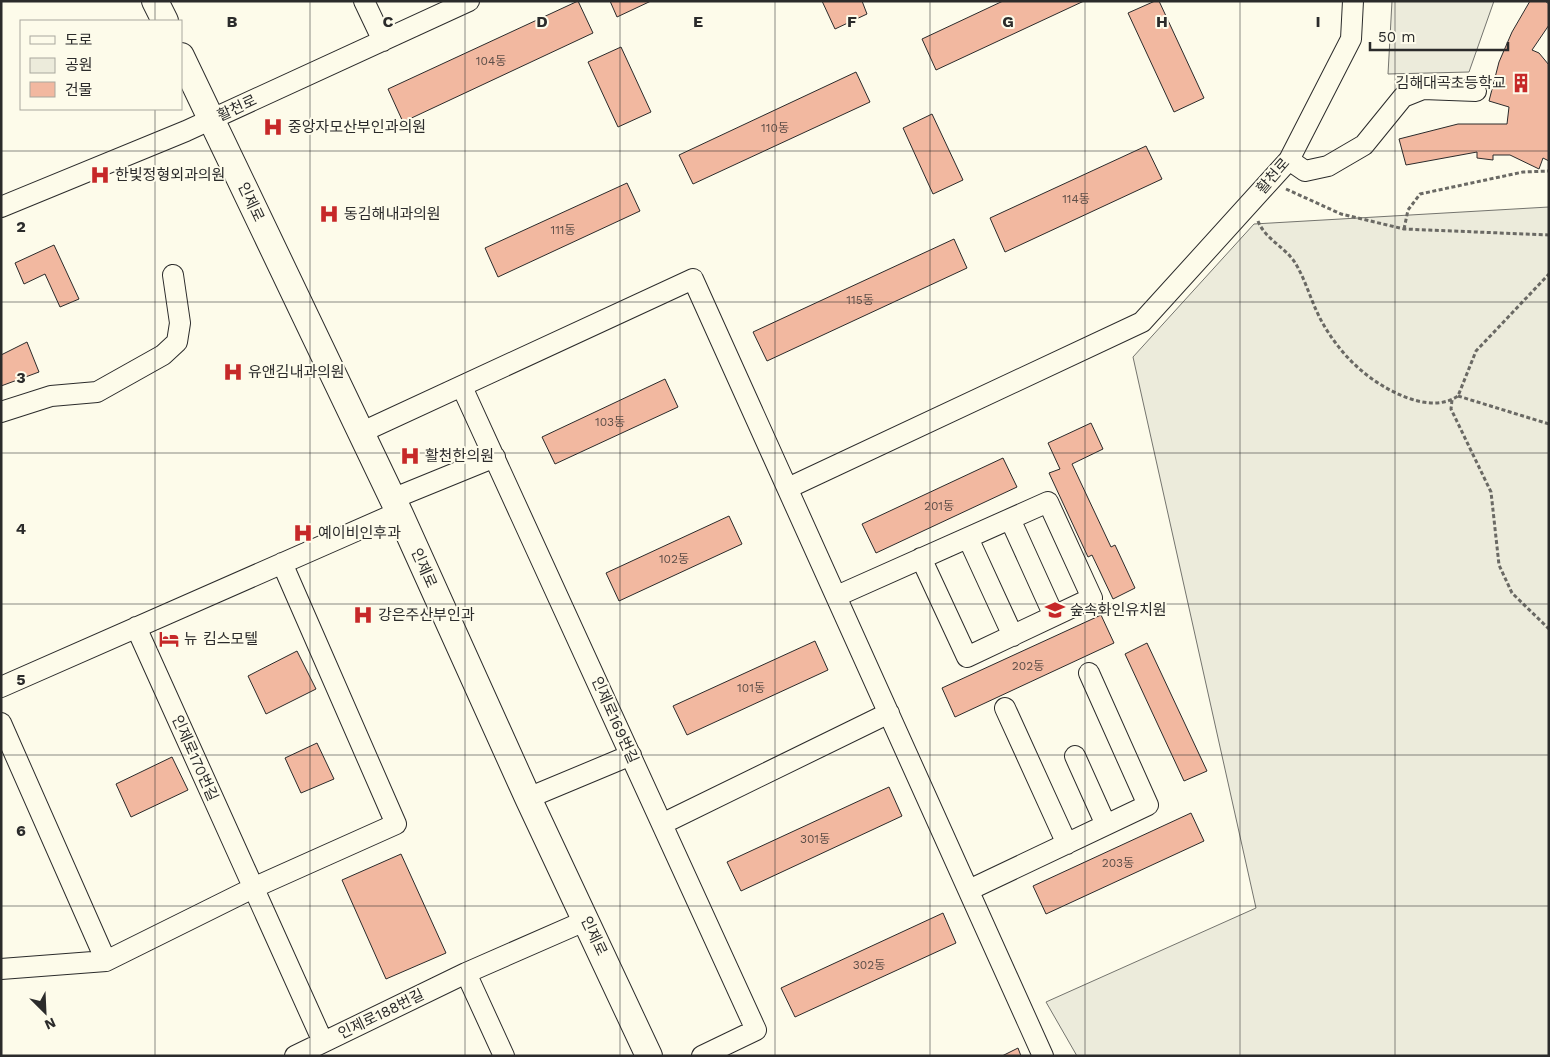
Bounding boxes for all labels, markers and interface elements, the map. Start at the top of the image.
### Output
text: B [227,12,238,31]
text: C [383,12,394,31]
text: D [536,12,548,31]
text: E [693,12,703,31]
text: F [847,12,857,31]
text: G [1002,12,1014,31]
text: H [1156,12,1168,31]
text: I [1315,12,1321,31]
legend [20,20,182,110]
scale bar [1370,20,1508,52]
text: 50 m [1378,28,1415,46]
text: 도로 [65,31,93,49]
house number: 104동 [476,54,506,68]
text: 공원 [65,56,93,74]
building icon: 김해대곡초등학교 [1510,72,1532,94]
place label: 김해대곡초등학교 [1396,74,1506,92]
text: 건물 [65,81,93,99]
street label: 활천로 [214,91,260,125]
hospital icon: 중앙자모산부인과의원 [262,116,284,138]
place label: 중앙자모산부인과의원 [288,118,426,136]
house number: 110동 [761,121,789,135]
street label: 활천로 [1253,154,1293,198]
hospital icon: 한빛정형외과의원 [89,164,111,186]
place label: 한빛정형외과의원 [115,166,225,184]
street label: 인제로 [234,179,268,225]
house number: 114동 [1062,192,1090,206]
hospital icon: 동김해내과의원 [318,203,340,225]
place label: 동김해내과의원 [344,205,441,223]
text: 2 [16,217,26,236]
house number: 111동 [550,223,576,237]
house number: 115동 [846,293,874,307]
hospital icon: 유앤김내과의원 [222,361,244,383]
place label: 유앤김내과의원 [248,363,345,381]
text: 3 [16,368,26,387]
house number: 103동 [595,415,625,429]
hospital icon: 활천한의원 [399,445,421,467]
place label: 활천한의원 [425,447,494,465]
house number: 201동 [924,499,954,513]
text: 4 [16,519,26,538]
hospital icon: 예이비인후과 [292,522,314,544]
place label: 예이비인후과 [318,524,401,542]
street label: 인제로 [407,545,441,591]
house number: 102동 [659,552,689,566]
school or university icon: 숲속화인유치원 [1044,599,1066,621]
place label: 숲속화인유치원 [1070,601,1167,619]
hospital icon: 강은주산부인과 [352,604,374,626]
place label: 강은주산부인과 [378,606,475,624]
hotel icon: 뉴 킴스모텔 [158,628,180,650]
place label: 뉴 킴스모텔 [184,630,258,648]
house number: 202동 [1012,659,1044,673]
text: 5 [16,670,26,689]
street label: 인제로169번길 [588,674,642,766]
house number: 101동 [737,681,765,695]
street label: 인제로170번길 [168,712,222,804]
text: 6 [16,821,26,840]
house number: 301동 [800,832,830,846]
house number: 203동 [1102,856,1134,870]
street label: 인제로 [577,913,611,959]
house number: 302동 [853,958,885,972]
street label: 인제로188번길 [335,985,427,1043]
north arrow [20,987,70,1037]
text: N [42,1014,58,1033]

